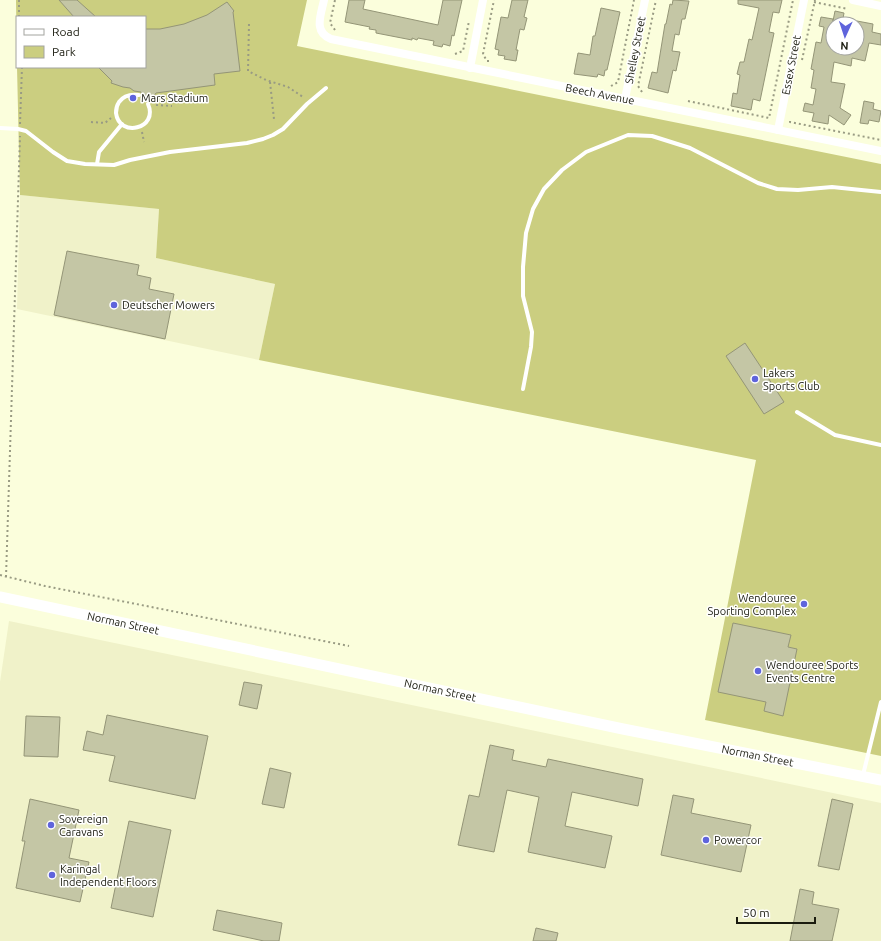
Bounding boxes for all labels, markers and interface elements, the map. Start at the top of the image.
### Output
street label: Shelley Street [623,15,648,85]
legend [16,16,146,68]
north arrow [825,16,865,56]
text: Road [52,25,80,38]
street label: Essex Street [779,33,803,96]
text: N [840,40,849,52]
text: Park [52,45,76,58]
street label: Beech Avenue [564,81,636,107]
place label: Mars Stadium [141,92,208,104]
marker: Mars Stadium [128,93,138,103]
place label: Deutscher Mowers [122,299,215,311]
marker: Deutscher Mowers [109,300,119,310]
place label: Lakers Sports Club [763,367,820,392]
marker: Lakers Sports Club [750,374,760,384]
place label: Wendouree Sporting Complex [707,592,796,617]
marker: Wendouree Sporting Complex [799,599,809,609]
street label: Norman Street [86,610,161,637]
place label: Wendouree Sports Events Centre [766,659,858,684]
marker: Wendouree Sports Events Centre [753,666,763,676]
street label: Norman Street [403,677,478,704]
street label: Norman Street [721,743,795,769]
place label: Sovereign Caravans [59,813,108,838]
marker: Sovereign Caravans [46,820,56,830]
place label: Powercor [714,834,762,846]
marker: Powercor [701,835,711,845]
place label: Karingal Independent Floors [60,863,157,888]
marker: Karingal Independent Floors [47,870,57,880]
scale bar [737,899,815,925]
text: 50 m [743,906,770,919]

